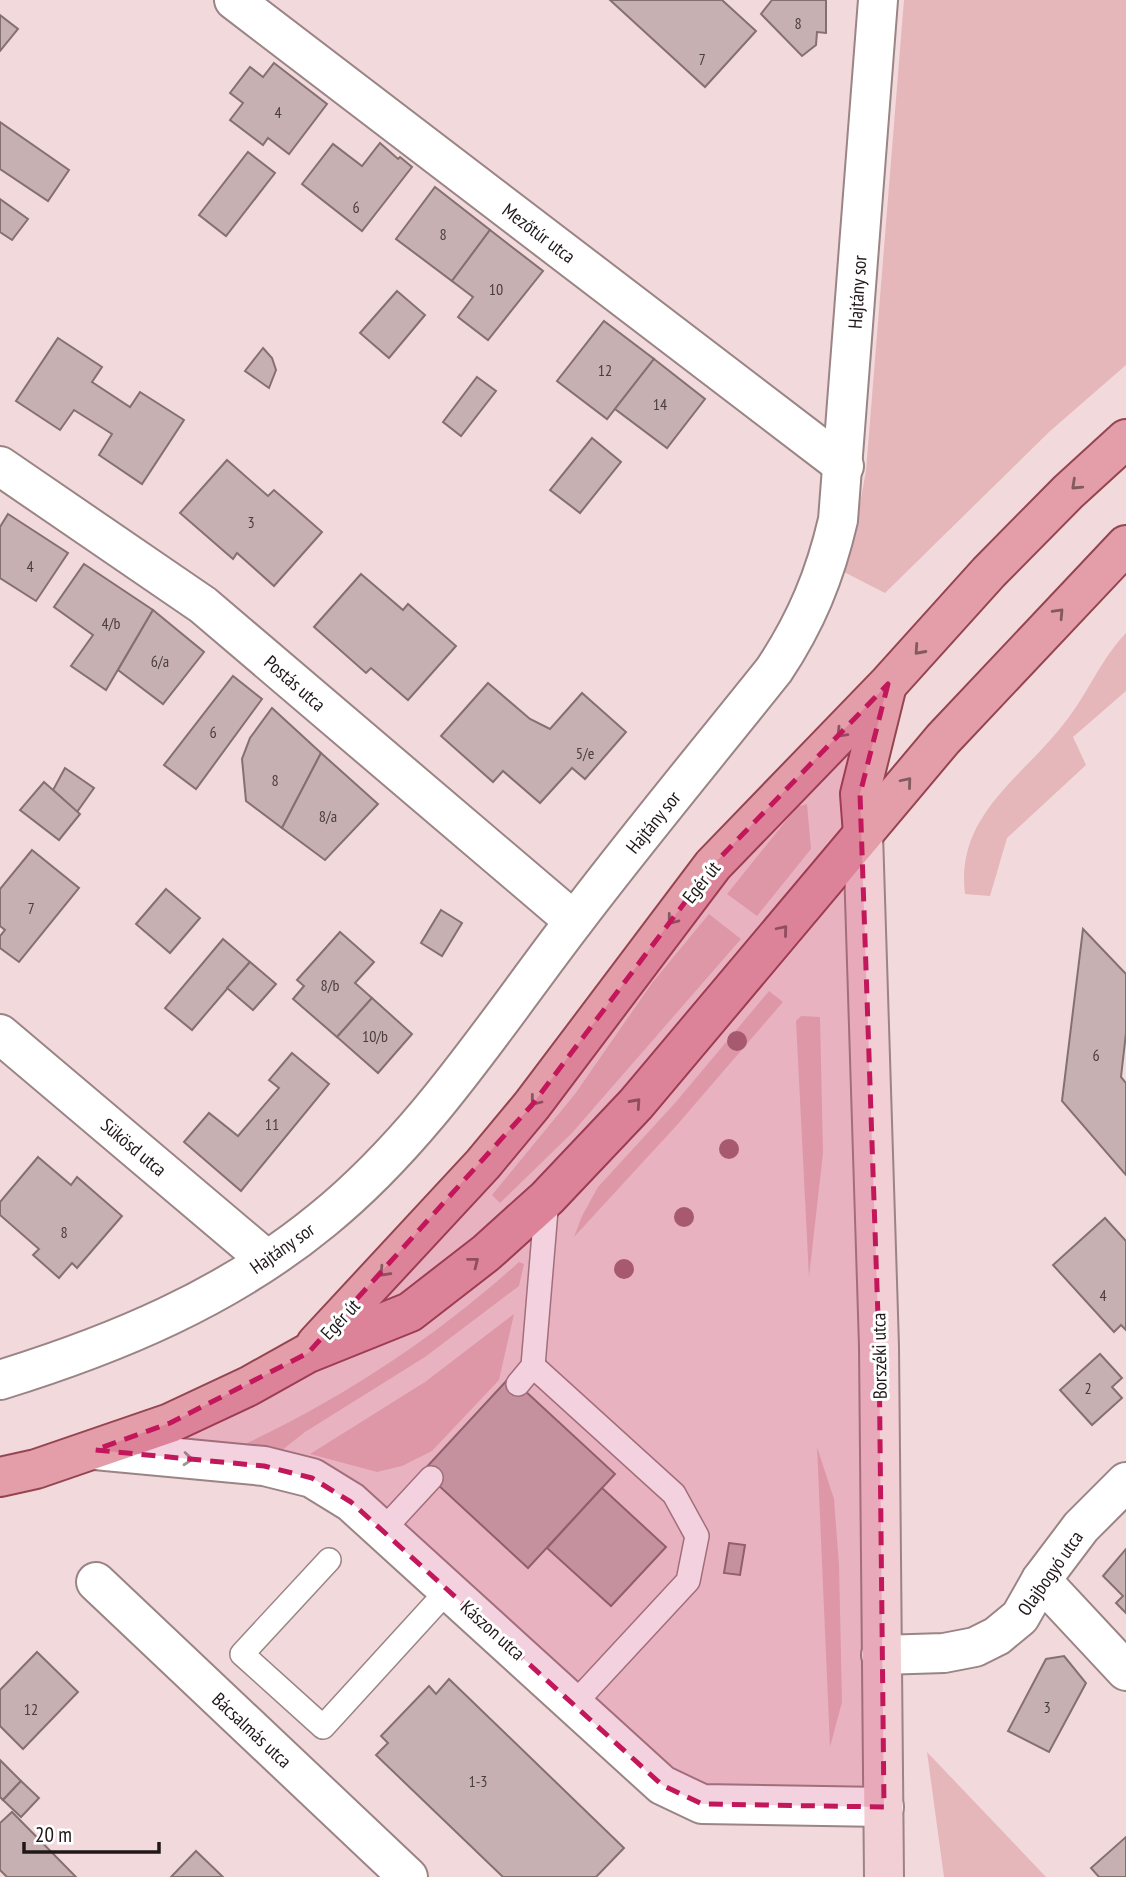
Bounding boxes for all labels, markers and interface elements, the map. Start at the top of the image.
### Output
house number: 8 [794,13,802,33]
house number: 7 [698,49,706,69]
house number: 4 [274,102,282,122]
house number: 6 [352,197,360,217]
street label: Mezőtúr utca [498,198,580,268]
house number: 8 [439,224,447,244]
street label: Hajtány sor [842,254,872,329]
house number: 10 [489,279,503,299]
house number: 12 [598,360,612,380]
house number: 14 [653,394,667,414]
one-way arrow [1071,477,1084,489]
house number: 3 [247,512,255,532]
house number: 4 [26,556,34,576]
one-way arrow [1051,608,1064,621]
house number: 4/b [102,613,120,633]
one-way arrow [915,642,927,655]
street label: Postás utca [259,650,331,716]
house number: 6/a [151,651,169,671]
house number: 6 [209,722,217,742]
one-way arrow [836,725,849,738]
house number: 5/e [576,743,594,763]
house number: 8 [271,770,279,790]
one-way arrow [899,777,911,790]
street label: Hajtány sor [621,785,686,858]
house number: 8/a [319,806,337,826]
street label: Egér út [677,856,726,908]
house number: 7 [27,898,35,918]
one-way arrow [667,912,680,924]
one-way arrow [775,926,788,938]
house number: 8/b [321,975,339,995]
house number: 10/b [362,1026,388,1046]
house number: 6 [1092,1045,1100,1065]
one-way arrow [530,1094,543,1106]
one-way arrow [628,1099,640,1112]
street label: Sükösd utca [96,1113,172,1181]
house number: 11 [265,1114,279,1134]
street label: Hajtány sor [245,1217,320,1279]
house number: 8 [60,1222,68,1242]
one-way arrow [466,1258,478,1271]
one-way arrow [380,1264,392,1277]
house number: 4 [1099,1285,1107,1305]
street label: Egér út [315,1293,365,1344]
street label: Borszéki utca [866,1313,892,1399]
house number: 2 [1084,1378,1092,1398]
one-way arrow [182,1451,193,1466]
street label: Olajbogyó utca [1012,1526,1088,1620]
street label: Kászon utca [456,1595,530,1665]
street label: Bácsalmás utca [207,1687,297,1773]
house number: 3 [1043,1697,1051,1717]
house number: 12 [24,1699,38,1719]
house number: 1-3 [468,1771,488,1791]
scale bar [24,1811,159,1855]
text: 20 m [35,1821,72,1848]

